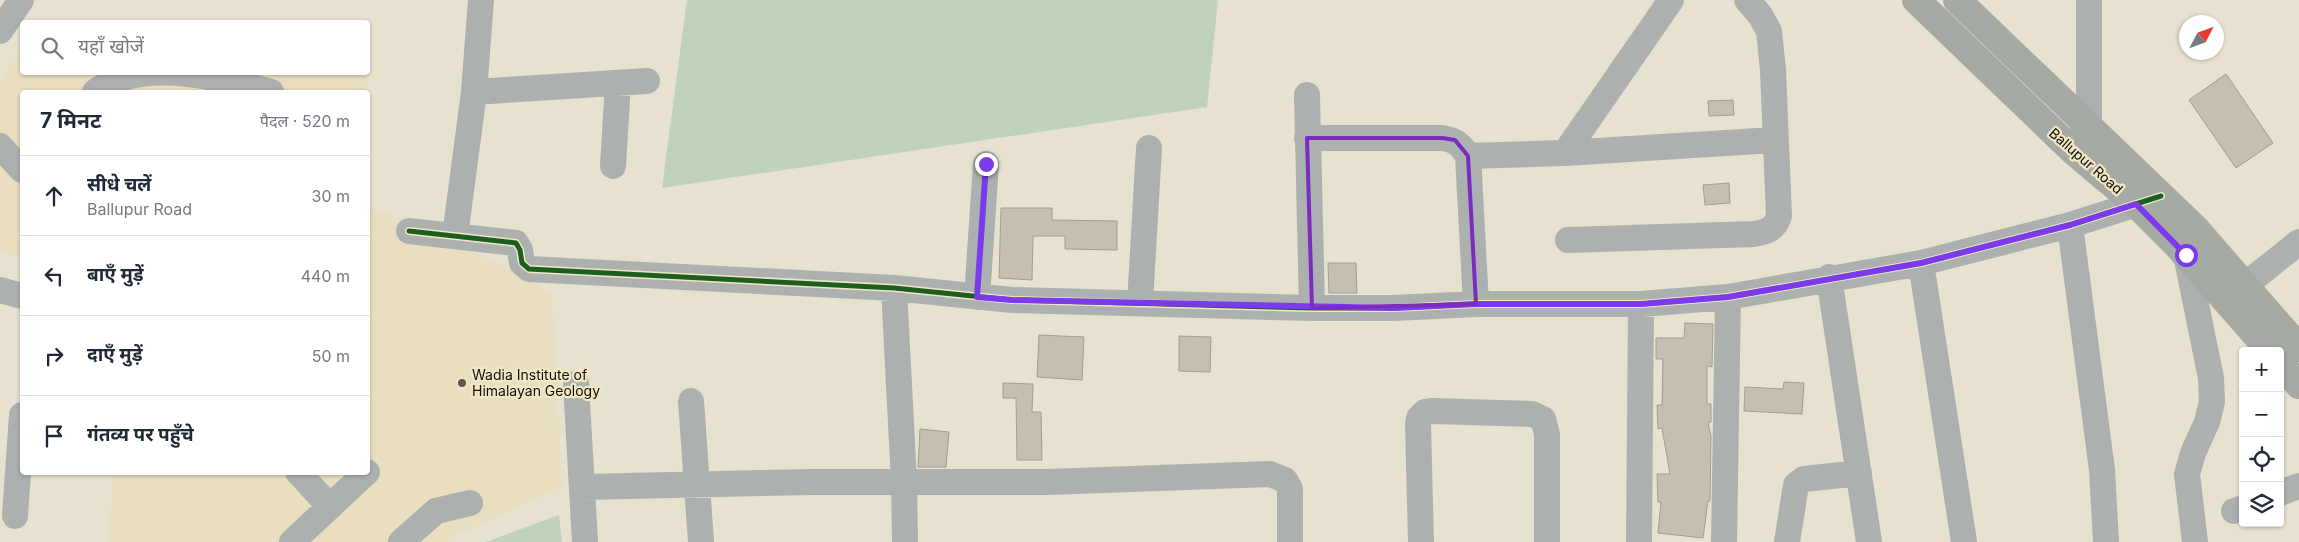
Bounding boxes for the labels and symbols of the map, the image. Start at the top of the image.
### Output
north arrow [2179,15,2224,60]
street label: Ballupur Road [2046,124,2127,197]
route end [975,153,998,176]
route start [2175,244,2198,267]
place label: Wadia Institute of Himalayan Geology [472,366,600,399]
marker: Wadia Institute of Himalayan Geology [456,377,468,389]

